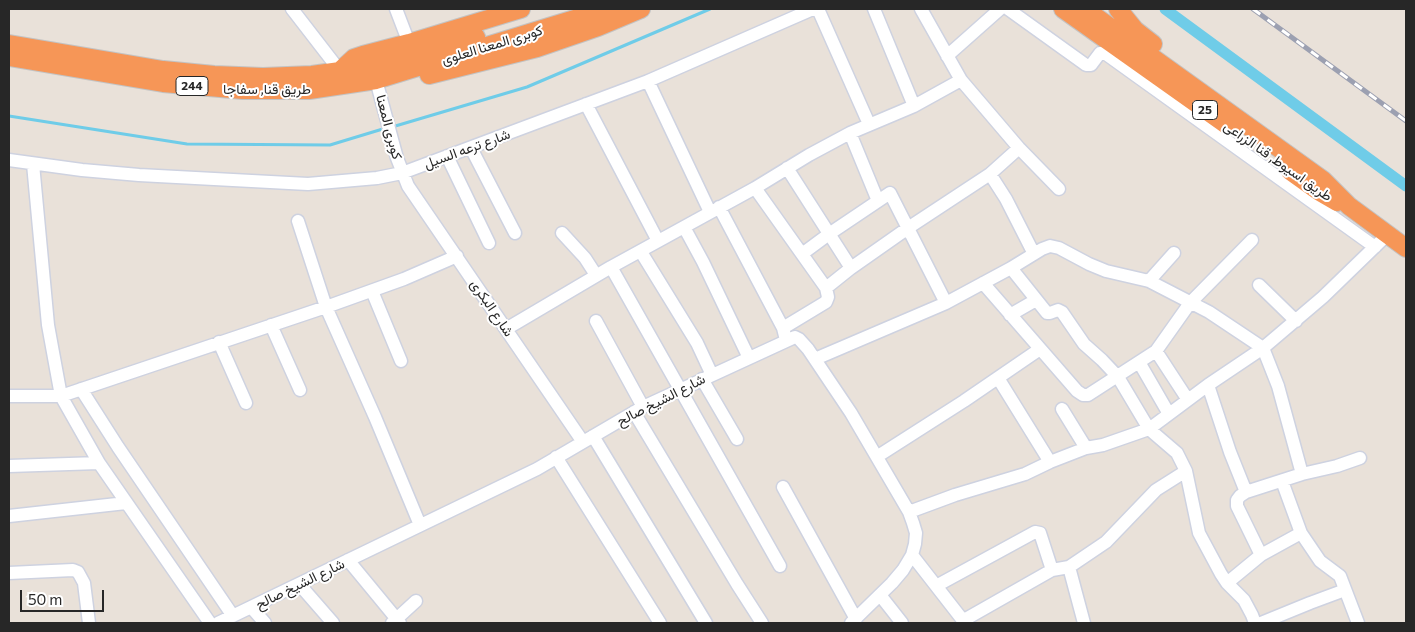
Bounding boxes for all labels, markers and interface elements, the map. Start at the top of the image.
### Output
street label: كوبرى المعنا العلوى [439,22,545,68]
road number: 244 [176,76,208,95]
street label: طريق قنا, سفاجا [223,81,311,97]
street label: كوبرى المعنا [372,93,406,161]
road number: 25 [1192,100,1218,120]
street label: طريق اسيوط, قنا الزراعى [1221,117,1335,205]
street label: شارع ترعه السيل [422,126,512,172]
street label: شارع البكرى [467,276,517,340]
street label: شارع الشيخ صالح [614,370,708,430]
street label: شارع الشيخ صالح [253,555,347,613]
scale bar [22,580,106,612]
text: 50 m [28,590,62,608]

